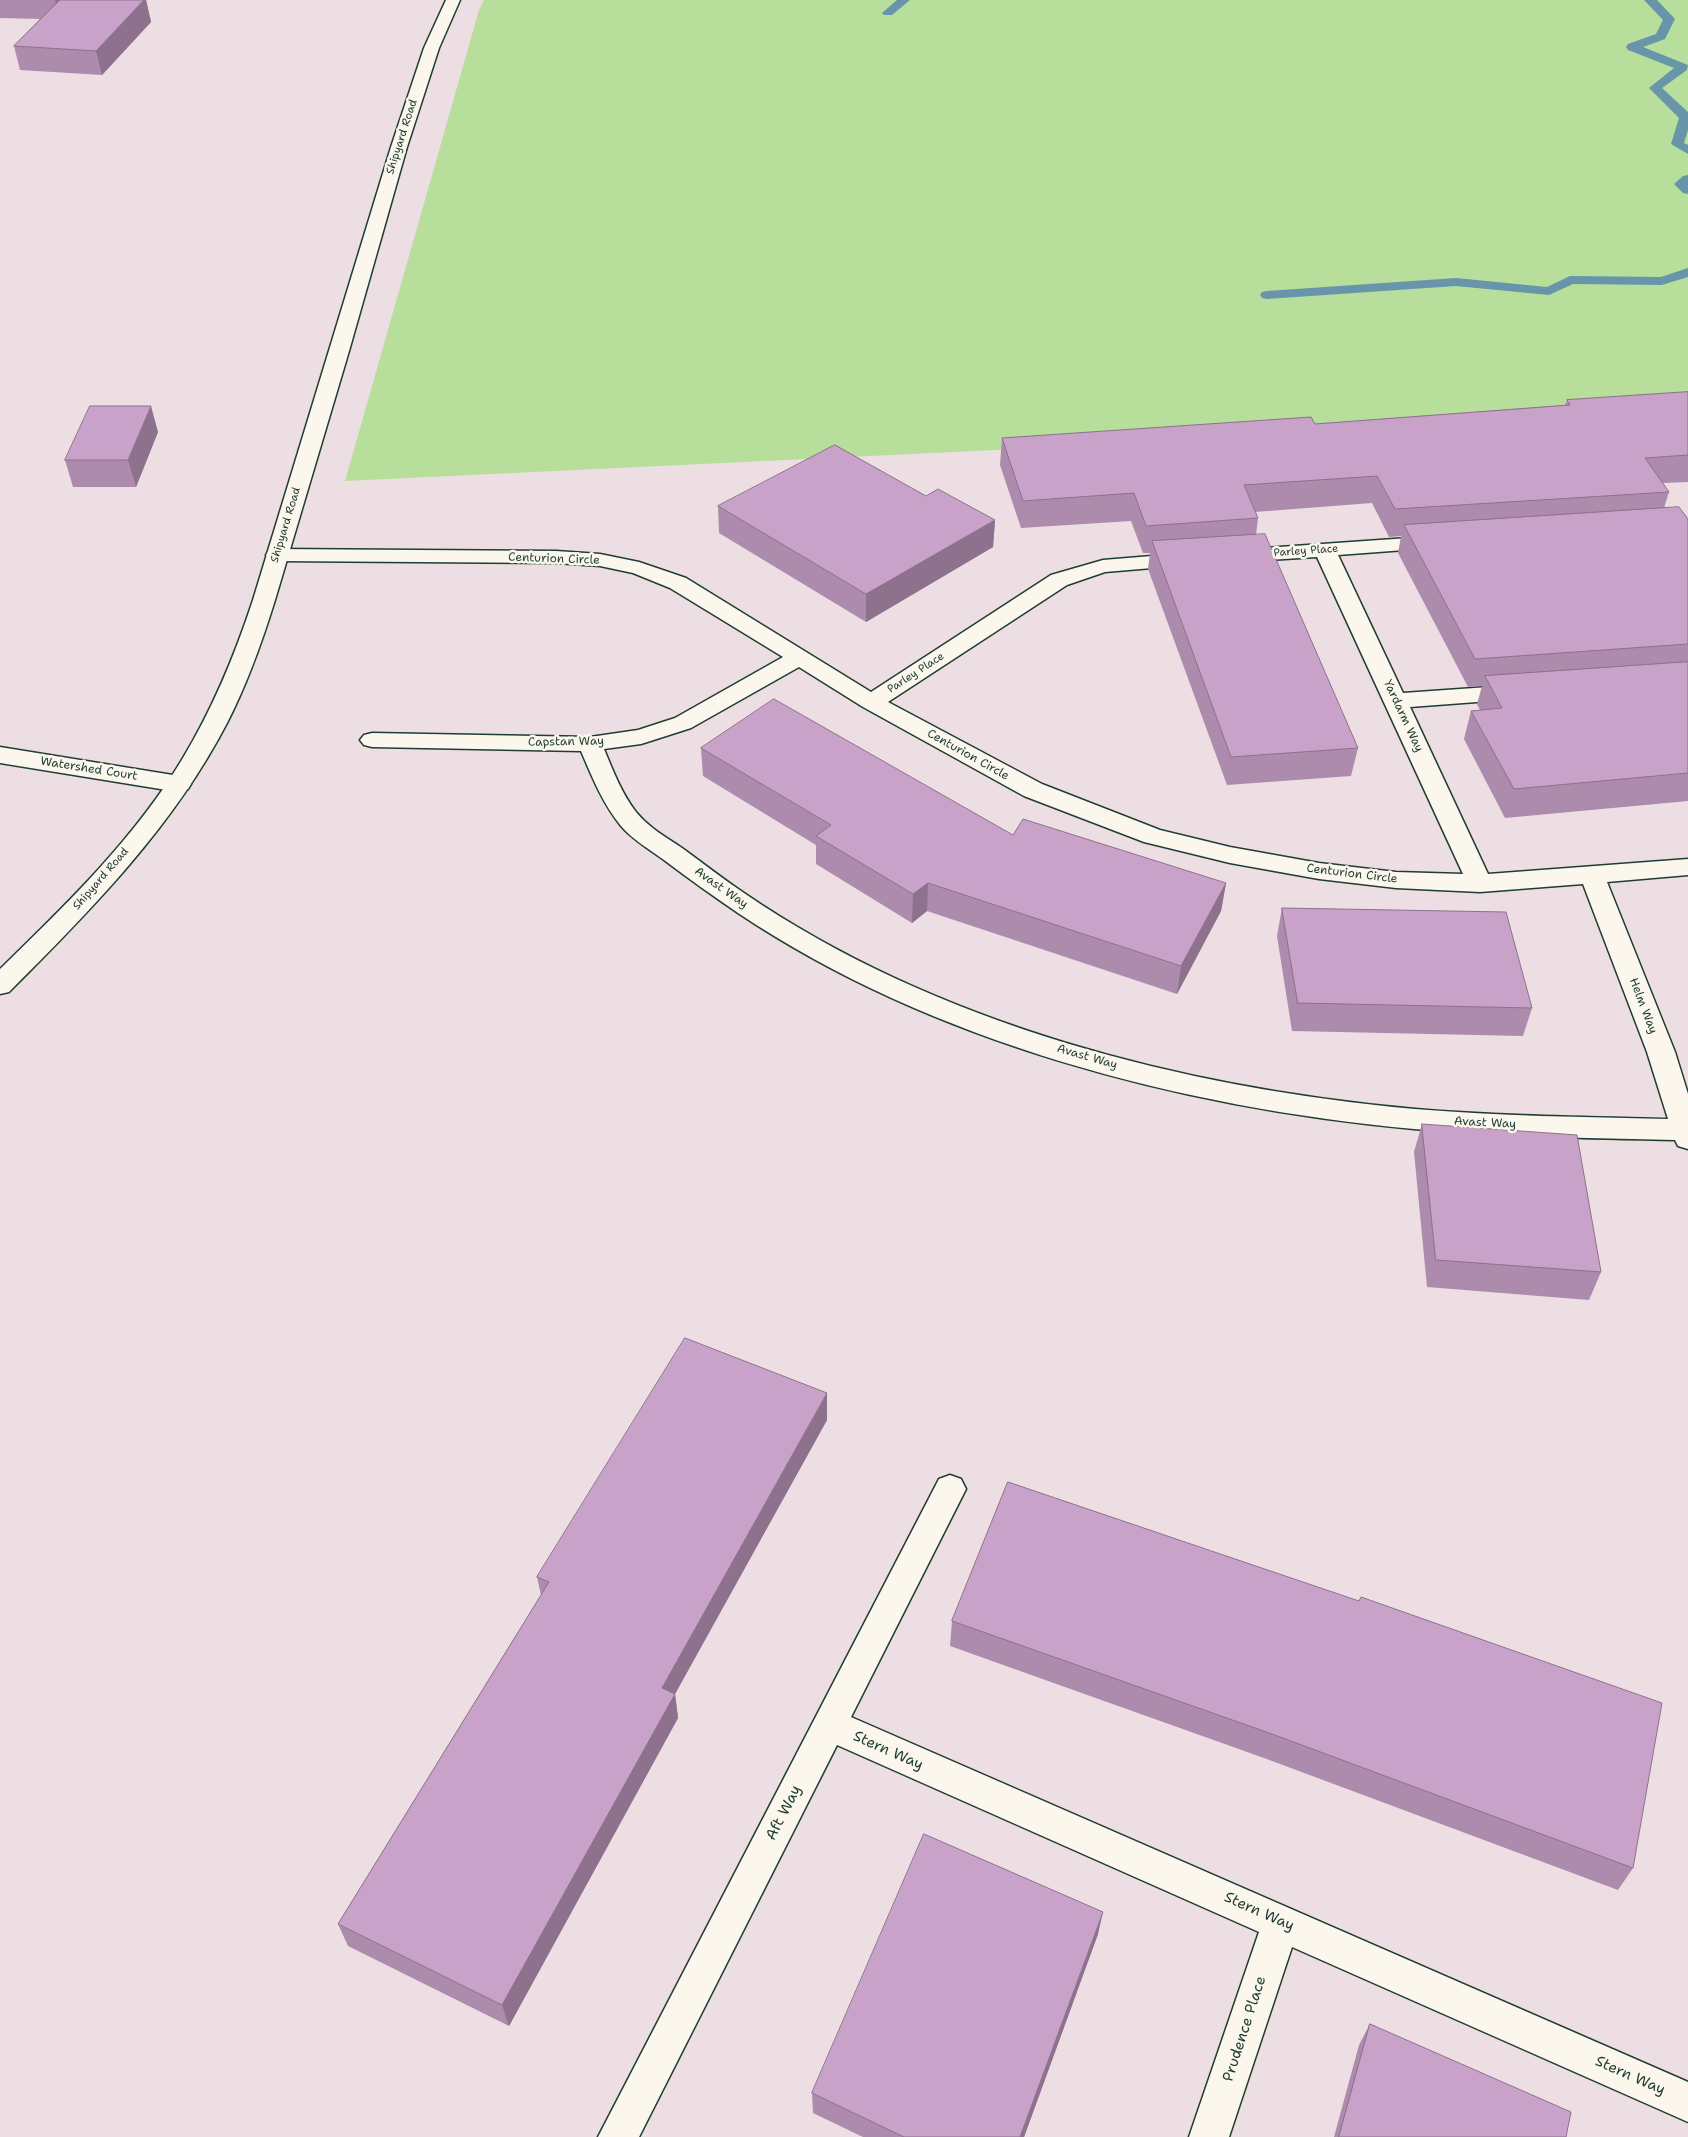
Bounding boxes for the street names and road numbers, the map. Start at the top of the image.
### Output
street label: Shipyard Road [384,98,420,176]
street label: Shipyard Road [268,486,304,564]
street label: Parley Place [1273,542,1339,560]
street label: Centurion Circle [508,550,600,568]
street label: Parley Place [885,650,947,696]
street label: Yardarm Way [1380,678,1426,754]
street label: Centurion Circle [924,726,1012,784]
street label: Capstan Way [528,734,604,750]
street label: Watershed Court [39,754,139,784]
street label: Shipyard Road [70,845,132,913]
street label: Centurion Circle [1306,861,1398,887]
street label: Avast Way [691,864,751,912]
street label: Helm Way [1626,976,1660,1036]
street label: Avast Way [1055,1041,1119,1073]
street label: Avast Way [1453,1114,1517,1132]
street label: Stern Way [850,1728,926,1774]
street label: Aft Way [763,1782,805,1844]
street label: Stern Way [1221,1889,1297,1935]
street label: Prudence Place [1219,1974,1271,2084]
street label: Stern Way [1592,2053,1668,2099]

